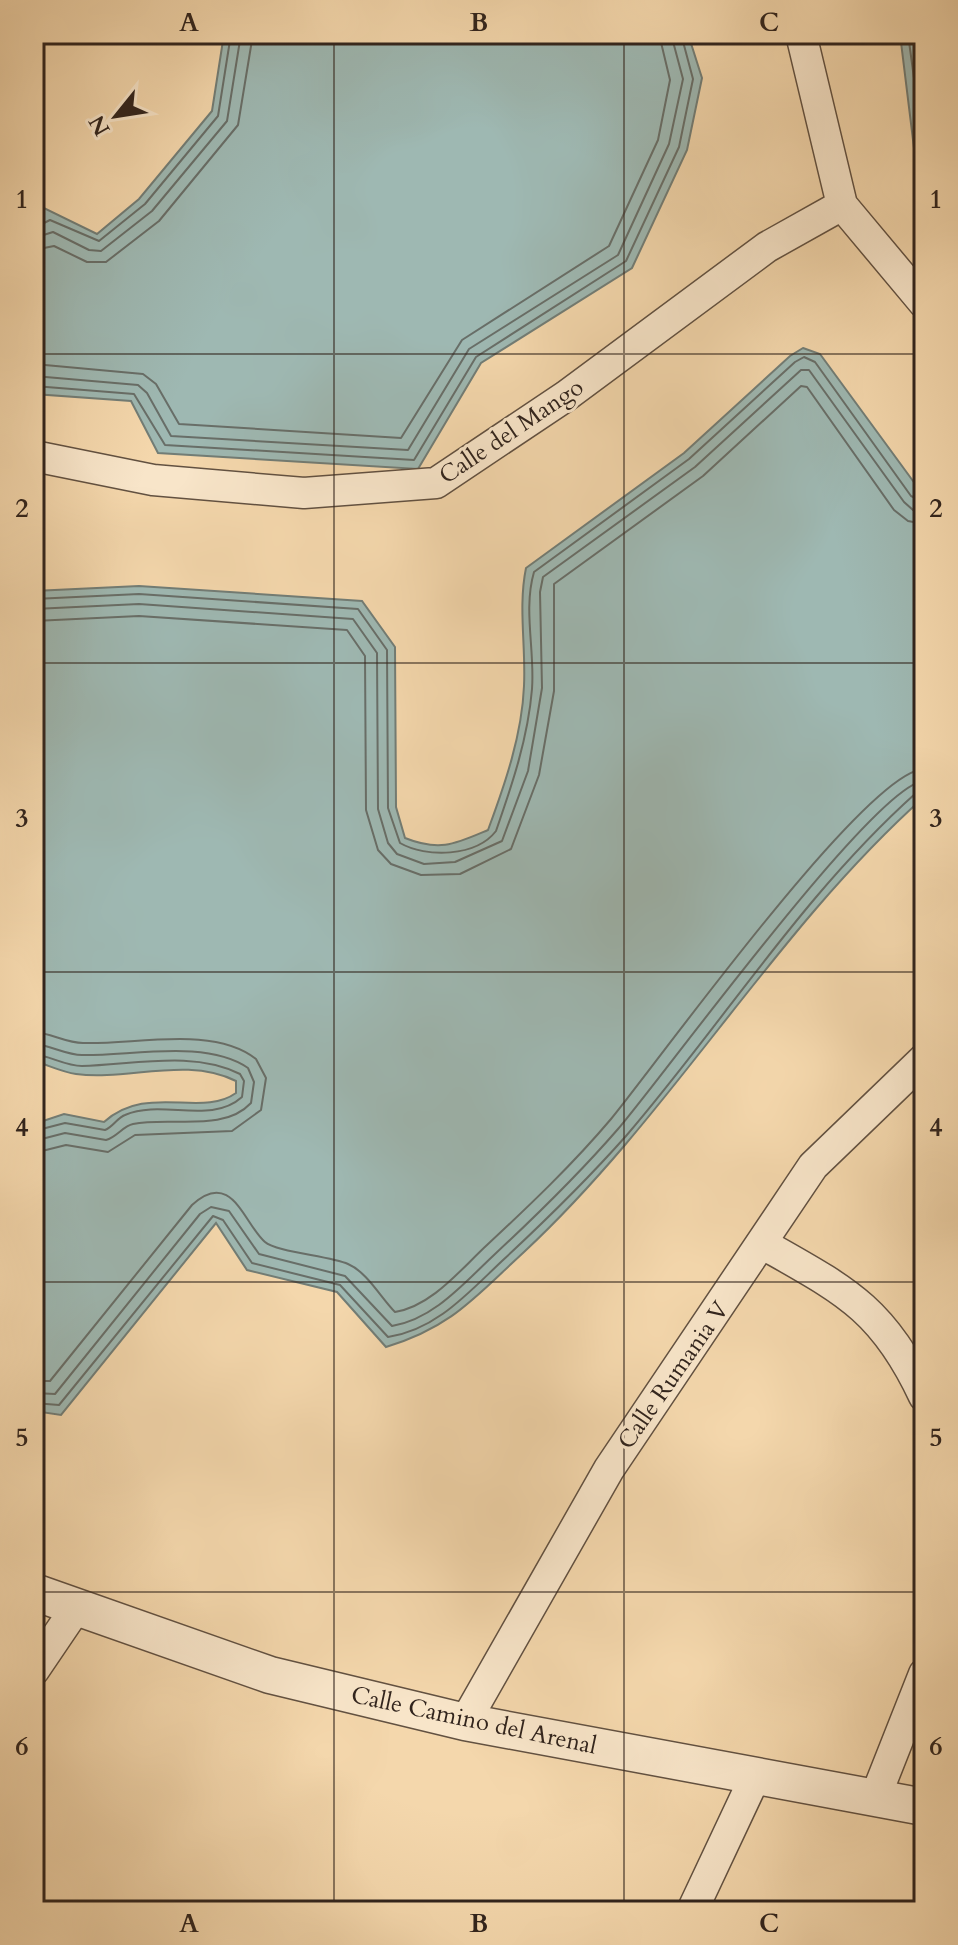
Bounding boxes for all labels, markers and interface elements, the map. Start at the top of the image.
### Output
text: A [179,5,199,40]
text: B [470,5,488,40]
text: C [759,5,779,40]
north arrow [76,76,156,156]
text: N [82,110,117,141]
text: 1 [15,182,29,217]
text: 1 [929,182,943,217]
street label: Calle del Mango [433,371,590,492]
text: 2 [15,491,29,526]
text: 2 [929,491,943,526]
text: 3 [15,801,29,836]
text: 3 [929,801,943,836]
text: 4 [15,1110,29,1145]
text: 4 [929,1110,943,1145]
street label: Calle Rumania V [610,1294,737,1456]
text: 5 [15,1420,29,1455]
text: 5 [929,1420,943,1455]
street label: Calle Camino del Arenal [348,1678,600,1763]
text: 6 [15,1729,29,1764]
text: 6 [929,1729,943,1764]
text: A [179,1906,199,1941]
text: B [470,1906,488,1941]
text: C [759,1906,779,1941]

